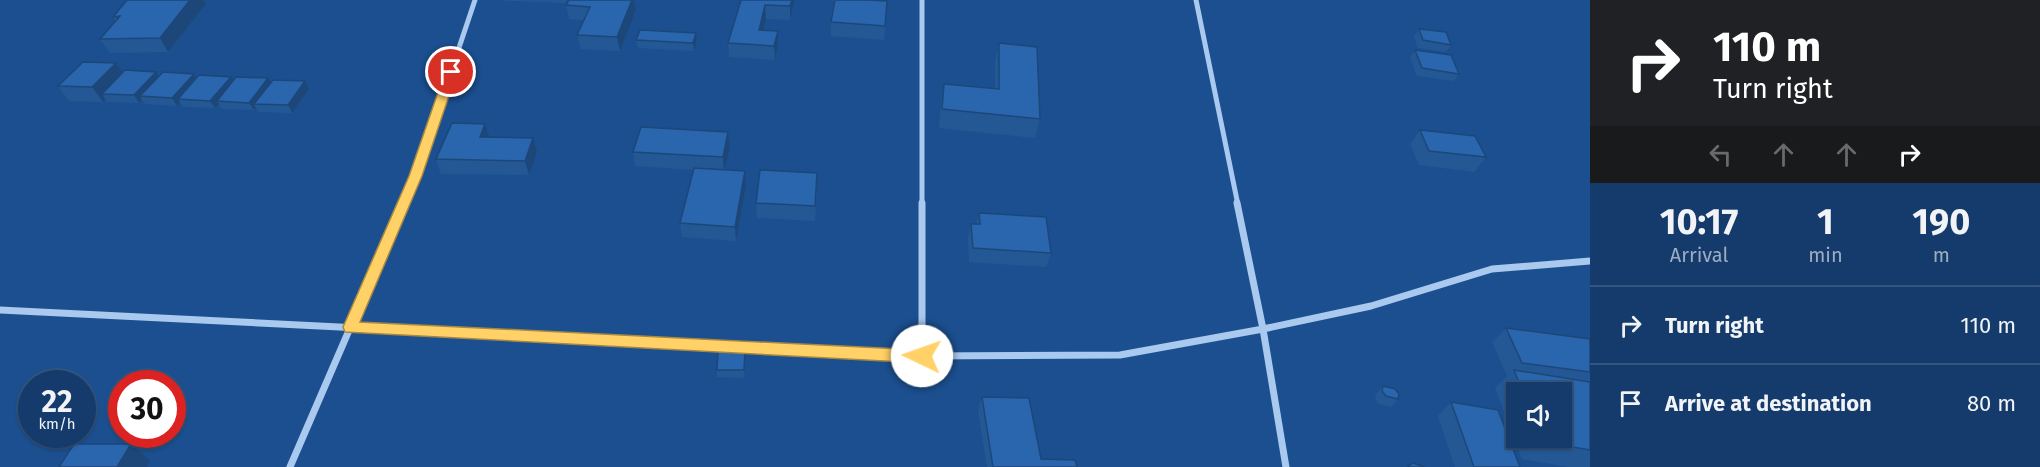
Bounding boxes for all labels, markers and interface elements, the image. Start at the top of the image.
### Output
text: 110 m [1713,22,1821,72]
icon: right [1614,24,1692,102]
pin [425,46,476,97]
icon: arrive [434,55,467,88]
text: Turn right [1713,73,1833,105]
icon: left [1704,138,1737,171]
icon: ahead [1767,138,1800,171]
icon: ahead [1830,138,1863,171]
icon: right [1893,138,1926,171]
text: 10:17 [1660,200,1738,244]
text: 1 [1817,200,1834,244]
text: 190 [1912,200,1970,244]
text: Arrival [1670,243,1728,267]
text: min [1808,243,1843,267]
text: m [1933,243,1950,267]
icon: right [1614,309,1647,342]
text: Turn right [1665,312,1764,339]
text: 110 m [1960,312,2016,339]
position arrow [890,324,954,388]
speed limit sign: 30 [108,370,186,448]
map controls [1506,382,1572,448]
button: sound [1506,382,1572,448]
text: 22 [41,384,73,420]
icon: arrive [1614,387,1647,420]
text: Arrive at destination [1665,390,1872,417]
text: 80 m [1967,390,2016,417]
text: km/h [38,415,76,433]

